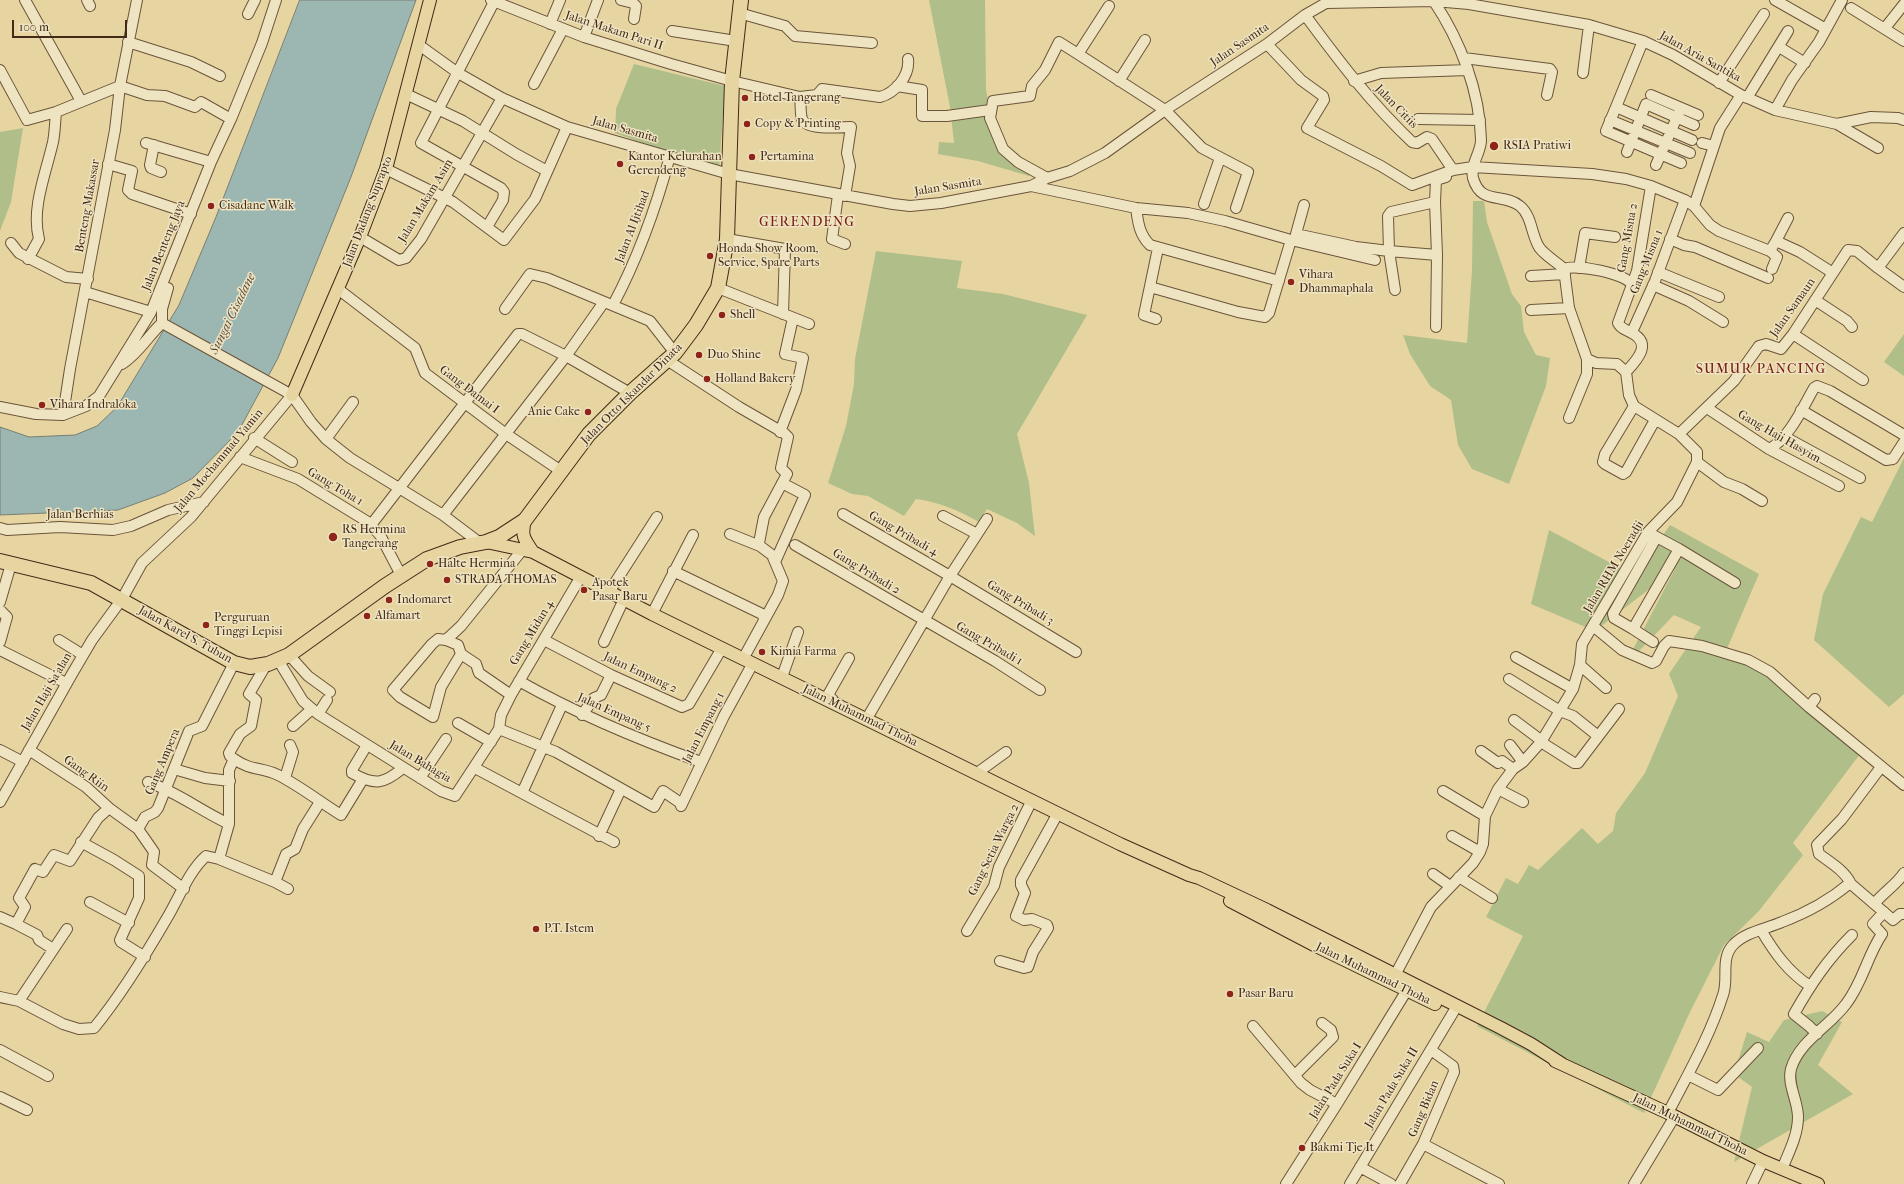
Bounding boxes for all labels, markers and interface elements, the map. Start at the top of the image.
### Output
street label: Jalan Makam Pari II [563,8,665,54]
scale bar [14,12,129,38]
text: 100 m [19,20,49,34]
street label: Jalan Sasmita [1208,20,1272,70]
street label: Jalan Aria Santika [1657,29,1743,85]
street label: Jalan Citiis [1372,82,1420,132]
place label: Hotel Tangerang [753,91,840,105]
marker: Hotel Tangerang [740,93,750,103]
street label: Jalan Sasmita [590,114,660,146]
place label: Copy & Printing [755,117,841,131]
marker: Copy & Printing [742,119,752,129]
place label: RSIA Pratiwi [1503,139,1571,153]
marker: RSIA Pratiwi [1488,140,1500,152]
place label: Kantor Kelurahan Gerendeng [628,150,722,178]
place label: Pertamina [760,150,814,164]
marker: Pertamina [747,152,757,162]
street label: Jalan Dadang Suprapto [340,154,396,270]
street label: Jalan Makam Asim [395,157,457,245]
street label: Benteng Makassar [73,158,103,254]
marker: Kantor Kelurahan Gerendeng [615,159,625,169]
street label: Jalan Sasmita [913,175,983,199]
street label: Jalan Al Ijtihad [613,189,653,265]
street label: Jalan Benteng Jaya [139,199,189,293]
place label: Cisadane Walk [219,199,294,213]
marker: Cisadane Walk [206,201,216,211]
street label: Gang Misna 2 [1615,202,1641,274]
district label: GERENDENG [759,215,855,231]
street label: Gang Misna 1 [1628,228,1666,296]
place label: Honda Show Room, Service, Spare Parts [718,242,819,270]
marker: Honda Show Room, Service, Spare Parts [705,251,715,261]
place label: Vihara Dhammaphala [1299,268,1374,296]
water label: Sungai Cisadane [207,271,259,357]
street label: Jalan Samaun [1767,276,1819,340]
marker: Vihara Dhammaphala [1286,277,1296,287]
place label: Shell [730,308,755,322]
marker: Shell [717,310,727,320]
street label: Jalan Otto Iskandar Dinata [578,340,686,448]
place label: Duo Shine [707,348,761,362]
marker: Duo Shine [694,350,704,360]
district label: SUMUR PANCING [1696,362,1826,378]
street label: Gang Damai I [436,363,502,417]
place label: Holland Bakery [715,372,795,386]
marker: Holland Bakery [702,374,712,384]
place label: Vihara Indraloka [50,398,137,412]
marker: Vihara Indraloka [37,400,47,410]
place label: Anie Cake [528,405,580,419]
street label: Jalan Mochammad Yamin [172,406,266,516]
marker: Anie Cake [583,407,593,417]
street label: Gang Haji Hasyim [1735,407,1823,467]
street label: Gang Toha 1 [305,465,365,509]
street label: Jalan Berhias [46,508,114,522]
street label: Gang Pribadi 4 [866,508,940,560]
street label: Jalan RHM Noeradji [1581,518,1647,616]
place label: RS Hermina Tangerang [342,523,406,551]
marker: RS Hermina Tangerang [327,531,339,543]
street label: Gang Pribadi 2 [830,546,902,598]
place label: Halte Hermina [438,557,516,571]
marker: Halte Hermina [425,559,435,569]
place label: STRADA THOMAS [455,573,557,587]
marker: STRADA THOMAS [442,575,452,585]
place label: Apotek Pasar Baru [592,576,648,604]
street label: Gang Pribadi 3 [984,577,1056,629]
marker: Apotek Pasar Baru [579,585,589,595]
place label: Indomaret [397,593,452,607]
marker: Indomaret [384,595,394,605]
street label: Gang Midan 4 [507,598,557,668]
street label: Jalan Karel S. Tubun [136,603,234,667]
place label: Alfamart [375,609,421,623]
place label: Perguruan Tinggi Lepisi [214,611,283,639]
marker: Alfamart [362,611,372,621]
street label: Gang Pribadi 1 [953,619,1025,669]
marker: Perguruan Tinggi Lepisi [201,620,211,630]
place label: Kimia Farma [770,645,836,659]
marker: Kimia Farma [757,647,767,657]
street label: Jalan Haji Sa'alan [19,650,75,734]
street label: Jalan Empang 2 [601,650,679,696]
street label: Jalan Muhammad Thoha [800,682,920,750]
street label: Jalan Empang 5 [575,690,653,736]
street label: Jalan Empang 1 [680,690,728,766]
street label: Gang Ampera [143,727,183,797]
street label: Jalan Bahagia [387,738,453,786]
street label: Gang Riin [60,753,112,795]
street label: Gang Setia Warga 2 [966,802,1022,898]
place label: P.T. Istem [544,922,594,936]
marker: P.T. Istem [531,924,541,934]
street label: Jalan Muhammad Thoha [1313,940,1433,1008]
place label: Pasar Baru [1238,987,1294,1001]
marker: Pasar Baru [1225,989,1235,999]
street label: Jalan Pada Suka I [1307,1040,1365,1122]
street label: Jalan Pada Suka II [1362,1045,1422,1131]
street label: Gang Bidan [1406,1078,1442,1140]
street label: Jalan Muhammad Thoha [1630,1091,1750,1159]
place label: Bakmi Tje It [1310,1141,1374,1155]
marker: Bakmi Tje It [1297,1143,1307,1153]

